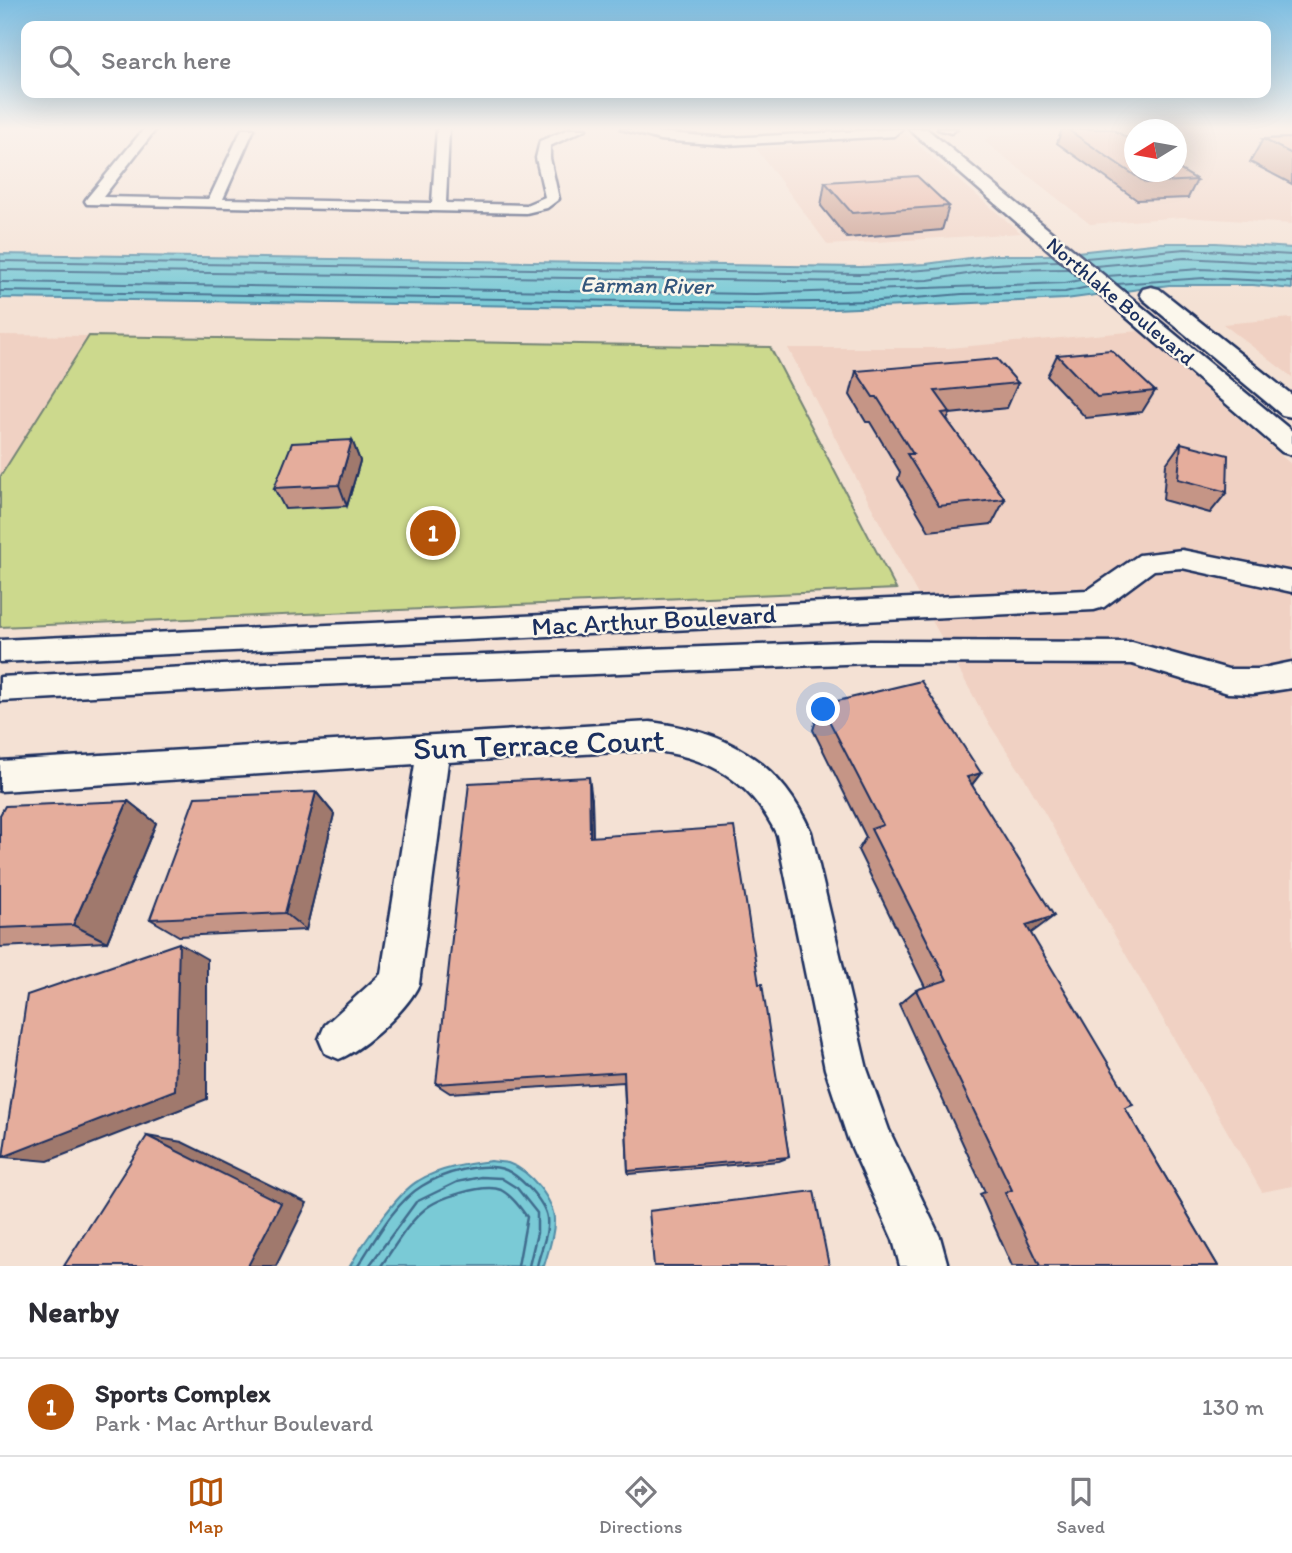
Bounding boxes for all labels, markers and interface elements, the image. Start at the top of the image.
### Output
search box [21,21,1271,98]
icon: search [45,41,83,79]
text: Search here [101,44,231,76]
north arrow [1124,119,1187,182]
street label: Northlake Boulevard [1042,232,1201,371]
water label: Earman River [580,270,714,300]
pin: 1 [410,507,456,559]
street label: Mac Arthur Boulevard [531,598,777,642]
your location [806,692,840,726]
street label: Sun Terrace Court [413,721,665,767]
text: Nearby [28,1293,119,1330]
text: Sports Complex [95,1377,270,1409]
text: 1 [46,1393,56,1421]
text: 130 m [1202,1393,1264,1421]
text: Park · Mac Arthur Boulevard [95,1409,373,1437]
tab: Map [187,1473,225,1538]
tab: Directions [599,1473,683,1538]
tab: Saved [1057,1473,1105,1538]

